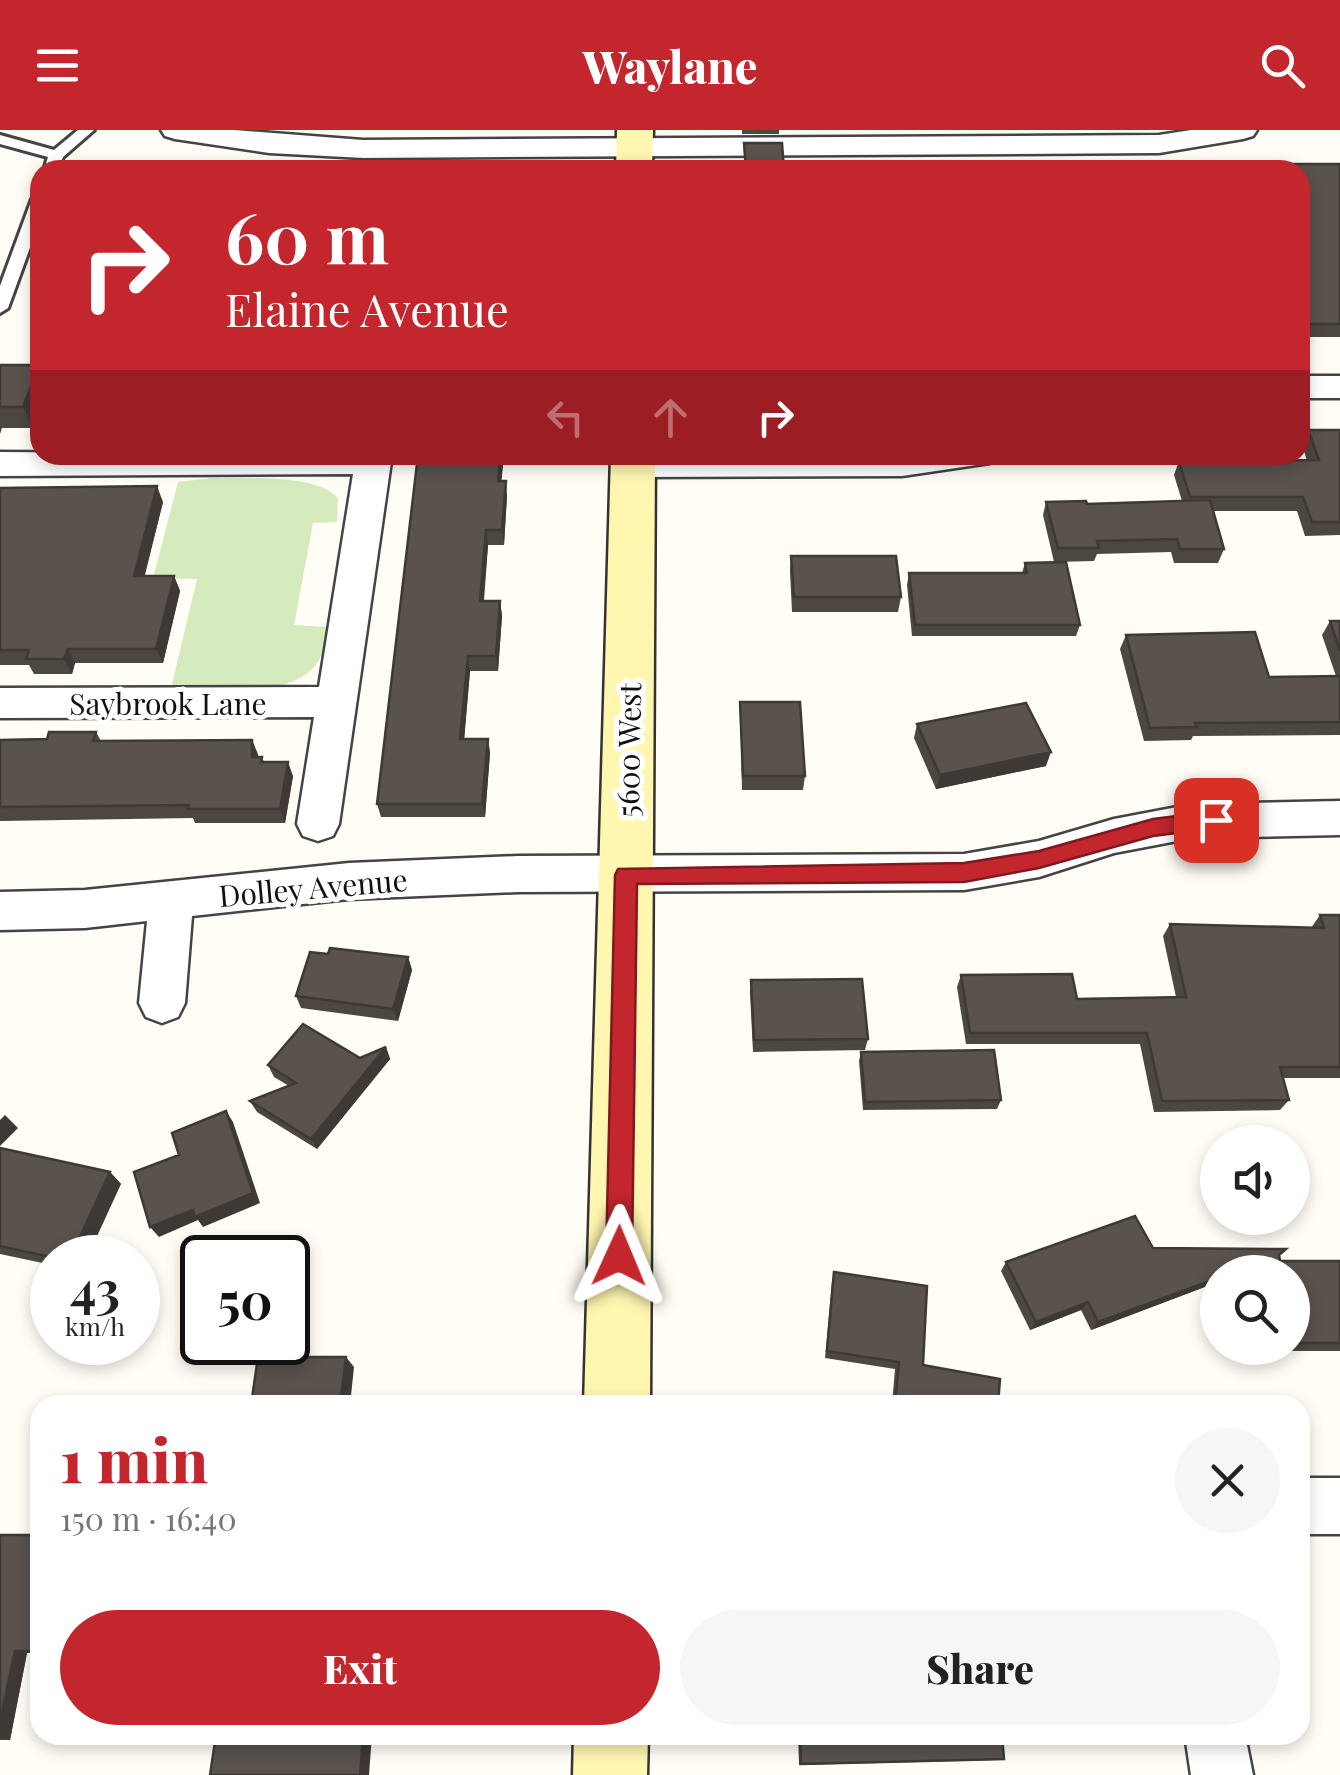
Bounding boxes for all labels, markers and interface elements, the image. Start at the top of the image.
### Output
text: Waylane [582,35,758,95]
icon: menu [30,38,85,93]
icon: search [1255,38,1310,93]
text: 60 m [225,188,389,282]
icon: right [60,200,190,330]
text: Elaine Avenue [225,278,509,338]
icon: left [538,390,593,445]
icon: ahead [643,390,698,445]
icon: right [748,390,803,445]
street label: 5600 West [607,682,649,818]
street label: Saybrook Lane [69,683,267,723]
pin [1174,778,1259,863]
icon: arrive [1189,793,1244,848]
street label: Dolley Avenue [217,859,409,915]
map controls [1200,1125,1310,1365]
button: sound [1200,1125,1310,1235]
position arrow [567,1204,671,1308]
speed limit sign: 50 [180,1235,310,1365]
text: 43 [70,1254,120,1321]
button: search [1200,1255,1310,1365]
text: km/h [65,1309,125,1342]
text: 1 min [60,1418,208,1498]
button: close [1175,1428,1280,1533]
text: 150 m · 16:40 [60,1496,237,1539]
button: Exit [60,1610,660,1725]
button: Share [680,1610,1280,1725]

